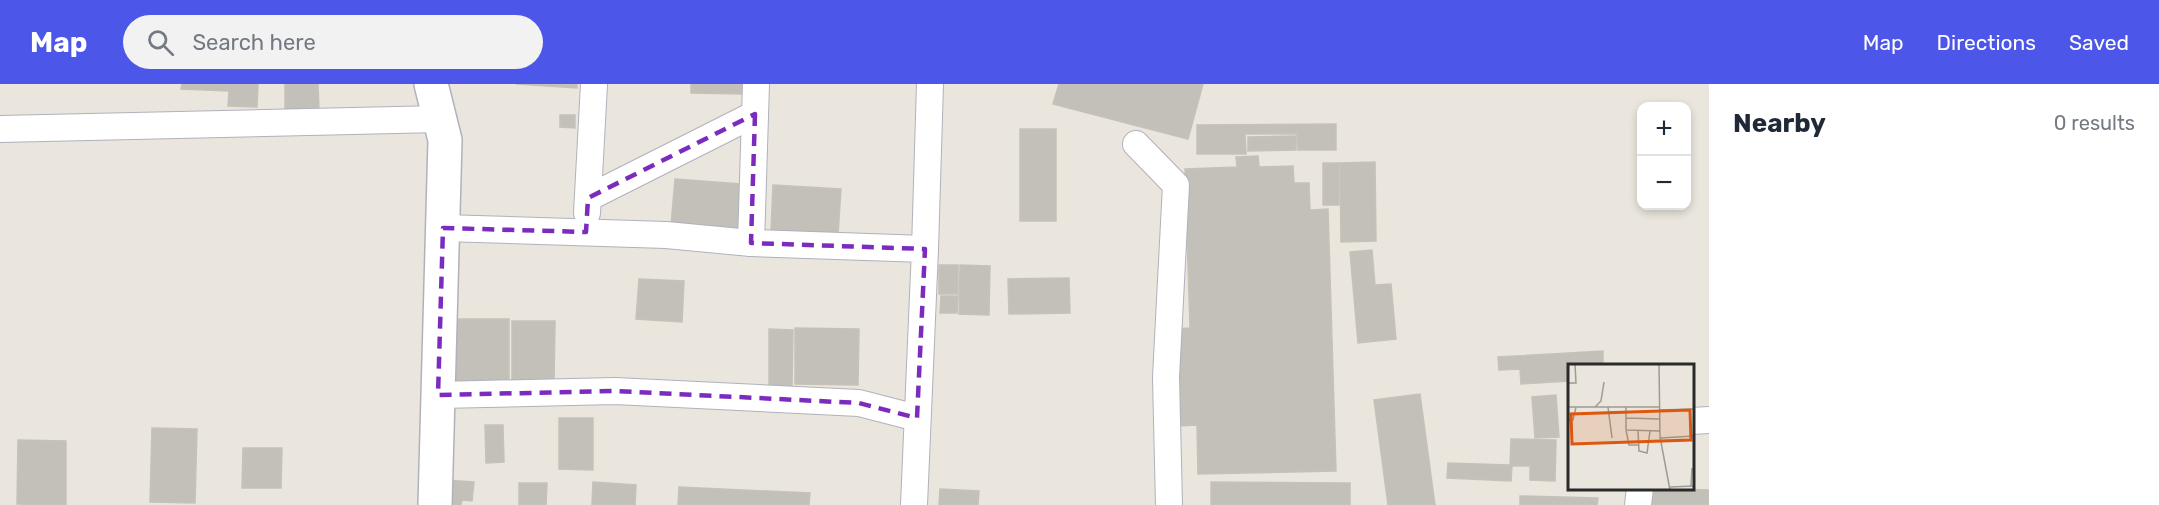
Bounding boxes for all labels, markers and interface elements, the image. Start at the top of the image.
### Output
search box [123,15,543,69]
text: Map [30,26,87,59]
icon: search [144,26,177,59]
text: Search here [192,29,316,56]
text: Map [1863,30,1904,55]
text: Directions [1937,30,2036,55]
text: Saved [2069,30,2129,55]
map controls [1637,102,1691,210]
button: + [1637,102,1691,156]
text: Nearby [1733,108,1826,139]
text: 0 results [2054,111,2135,135]
button: − [1637,156,1691,210]
inset map [1568,364,1694,490]

